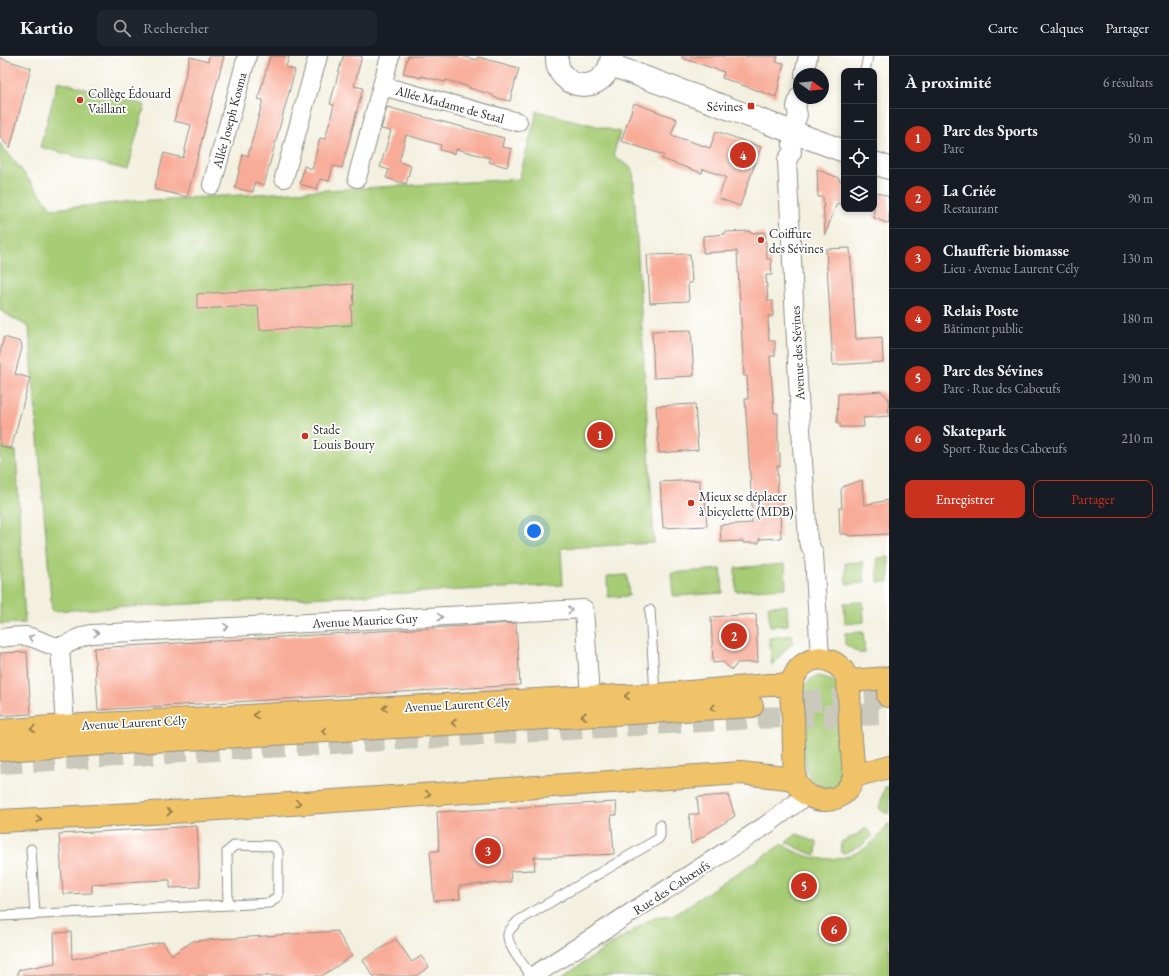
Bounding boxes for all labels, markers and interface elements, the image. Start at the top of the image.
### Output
search box [97,10,377,46]
text: Kartio [20,15,73,40]
icon: search [111,17,133,39]
text: Rechercher [143,18,209,37]
text: Carte [988,19,1018,37]
text: Calques [1040,19,1084,37]
text: Partager [1106,19,1149,37]
north arrow [793,68,829,104]
map controls [841,68,877,212]
button: + [841,68,877,104]
street label: Allée Joseph Kosma [208,70,251,171]
text: À proximité [905,71,991,93]
text: 6 résultats [1103,74,1153,91]
street label: Allée Madame de Staal [393,82,506,127]
place label: Collège Édouard Vaillant [88,85,172,117]
marker: Collège Édouard Vaillant [75,95,85,105]
place label: Sévines [707,98,743,115]
marker: Sévines [746,101,756,111]
button: − [841,104,877,140]
text: Parc des Sports [943,121,1038,140]
text: 1 [915,130,921,147]
text: 50 m [1128,130,1153,147]
pin: 4 [730,140,756,170]
button: locate [841,140,877,176]
text: Parc [943,140,964,157]
button: layers [841,176,877,212]
text: La Criée [943,181,996,200]
text: 2 [915,190,921,207]
text: 90 m [1128,190,1153,207]
text: Restaurant [943,200,998,217]
place label: Coiffure des Sévines [769,225,824,257]
marker: Coiffure des Sévines [756,235,766,245]
text: Chaufferie biomasse [943,241,1069,260]
text: 3 [915,250,921,267]
text: 130 m [1122,250,1153,267]
text: Lieu · Avenue Laurent Cély [943,260,1079,277]
text: Relais Poste [943,301,1018,320]
street label: Avenue des Sévines [787,305,809,402]
text: 4 [915,310,921,327]
text: 180 m [1122,310,1153,327]
text: Bâtiment public [943,320,1024,337]
text: Parc des Sévines [943,361,1043,380]
text: 5 [915,370,921,387]
text: 190 m [1122,370,1153,387]
text: Parc · Rue des Cabœufs [943,380,1061,397]
pin: 1 [587,420,613,450]
place label: Stade Louis Boury [313,421,375,453]
text: Skatepark [943,421,1006,440]
text: 6 [915,430,921,447]
text: 210 m [1122,430,1153,447]
marker: Stade Louis Boury [300,431,310,441]
text: Sport · Rue des Cabœufs [943,440,1067,457]
button: Enregistrer [905,480,1025,518]
button: Partager [1033,480,1153,518]
place label: Mieux se déplacer à bicyclette (MDB) [699,488,794,520]
marker: Mieux se déplacer à bicyclette (MDB) [686,498,696,508]
your location [524,521,544,541]
one-way arrow [567,606,573,614]
street label: Avenue Maurice Guy [311,609,419,632]
one-way arrow [437,612,443,621]
pin: 2 [721,621,747,651]
one-way arrow [223,623,229,631]
one-way arrow [93,629,99,638]
one-way arrow [28,634,34,642]
one-way arrow [624,692,630,700]
street label: Avenue Laurent Cély [403,693,511,716]
one-way arrow [382,704,388,713]
one-way arrow [710,704,716,712]
street label: Avenue Laurent Cély [80,711,188,734]
one-way arrow [253,711,259,720]
one-way arrow [581,711,587,720]
one-way arrow [451,719,457,728]
one-way arrow [30,724,36,733]
one-way arrow [321,727,327,735]
one-way arrow [425,790,431,799]
one-way arrow [295,799,301,808]
one-way arrow [166,807,172,816]
one-way arrow [36,815,42,824]
pin: 3 [475,836,501,866]
street label: Rue des Cabœufs [630,856,713,919]
pin: 5 [791,871,817,901]
pin: 6 [821,914,847,944]

